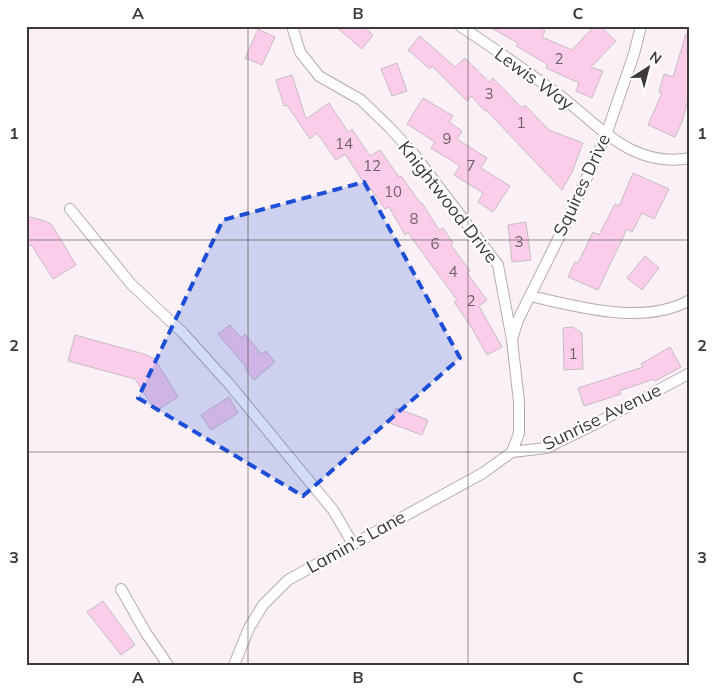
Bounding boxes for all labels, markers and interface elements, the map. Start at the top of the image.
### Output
text: A [132,3,144,23]
text: B [352,3,364,23]
text: C [573,3,584,23]
street label: Lewis Way [490,42,579,115]
north arrow [624,42,674,92]
text: N [646,47,665,68]
house number: 2 [554,49,564,68]
house number: 3 [484,84,494,103]
house number: 1 [516,113,526,132]
text: 1 [9,123,19,143]
text: 1 [697,123,707,143]
house number: 9 [442,129,452,148]
street label: Squires Drive [548,130,615,240]
house number: 14 [335,134,353,153]
street label: Knightwood Drive [393,136,503,268]
house number: 12 [363,156,381,175]
house number: 7 [466,156,476,175]
house number: 10 [384,182,402,201]
house number: 8 [409,209,419,228]
house number: 3 [514,232,524,251]
house number: 6 [430,234,440,253]
house number: 4 [448,262,458,281]
house number: 2 [466,291,476,310]
text: 2 [9,335,19,355]
text: 2 [697,335,707,355]
house number: 1 [568,344,578,363]
street label: Sunrise Avenue [539,378,665,455]
street label: Lamin's Lane [302,505,409,578]
text: 3 [9,547,19,567]
text: 3 [697,547,707,567]
text: A [132,667,144,687]
text: B [352,667,364,687]
text: C [573,667,584,687]

